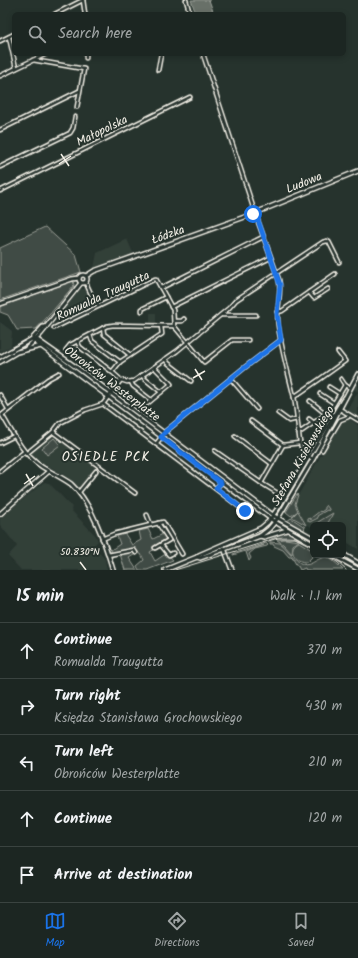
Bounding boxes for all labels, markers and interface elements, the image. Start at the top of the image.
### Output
search box [12,12,346,56]
text: Search here [58,22,132,46]
icon: search [26,23,48,45]
street label: Małopolska [73,110,131,152]
street label: Ludowa [283,167,325,199]
route start [244,205,262,223]
street label: Łódzka [149,220,188,250]
street label: Romualda Traugutta [53,266,153,326]
street label: Obrońców Westerplatte [60,342,165,427]
street label: Stefana Kisielewskiego [266,402,340,510]
district label: OSIEDLE PCK [62,447,150,468]
route end [236,502,254,520]
map controls [310,522,346,558]
button: locate [310,522,346,558]
text: 50.830°N [60,544,100,560]
text: 15 min [16,583,64,610]
text: Walk · 1.1 km [270,586,342,607]
text: Continue [54,628,112,652]
icon: ahead [16,640,38,662]
text: 370 m [307,640,342,661]
text: Romualda Traugutta [54,652,163,673]
text: Turn right [54,684,121,708]
icon: right [16,696,38,718]
text: 430 m [305,696,342,717]
text: Księdza Stanisława Grochowskiego [54,708,242,729]
text: Turn left [54,740,114,764]
icon: left [16,752,38,774]
text: 210 m [308,752,342,773]
text: Obrońców Westerplatte [54,764,180,785]
text: Continue [54,807,112,831]
icon: ahead [16,808,38,830]
text: 120 m [308,808,342,829]
text: Arrive at destination [54,863,193,887]
icon: arrive [16,864,38,886]
tab: Map [44,910,66,952]
tab: Directions [154,910,200,952]
tab: Saved [288,910,314,952]

